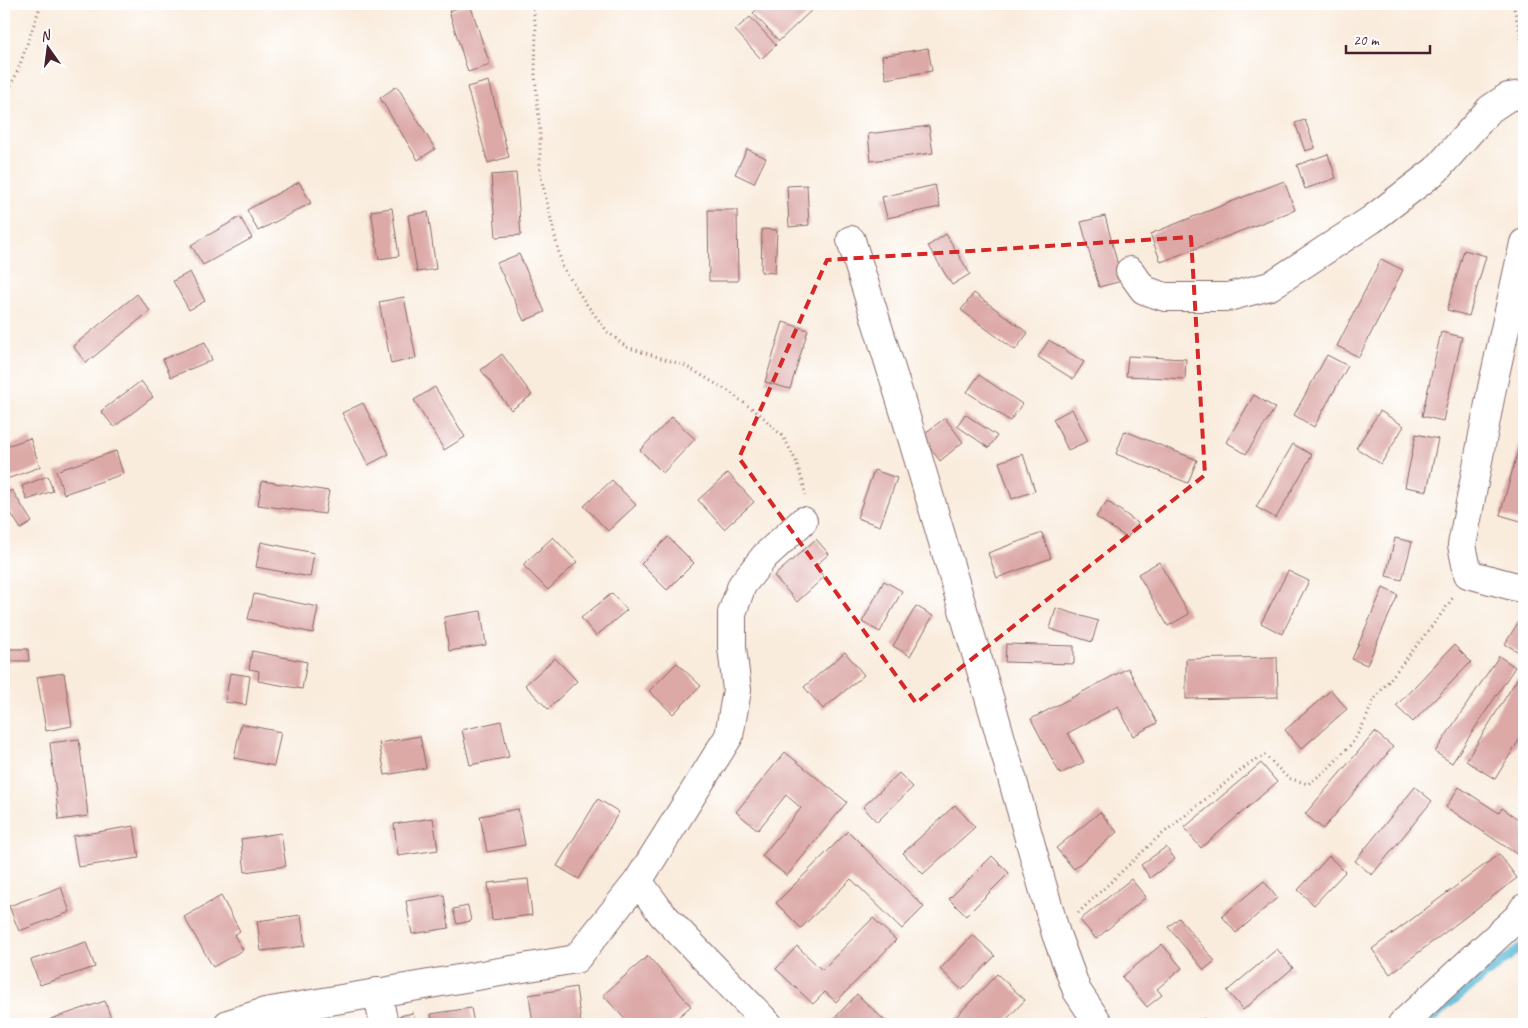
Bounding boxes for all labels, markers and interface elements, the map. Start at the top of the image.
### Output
north arrow [22,22,72,72]
scale bar [1346,22,1429,54]
text: N [39,26,53,45]
text: 20 m [1353,31,1380,50]

